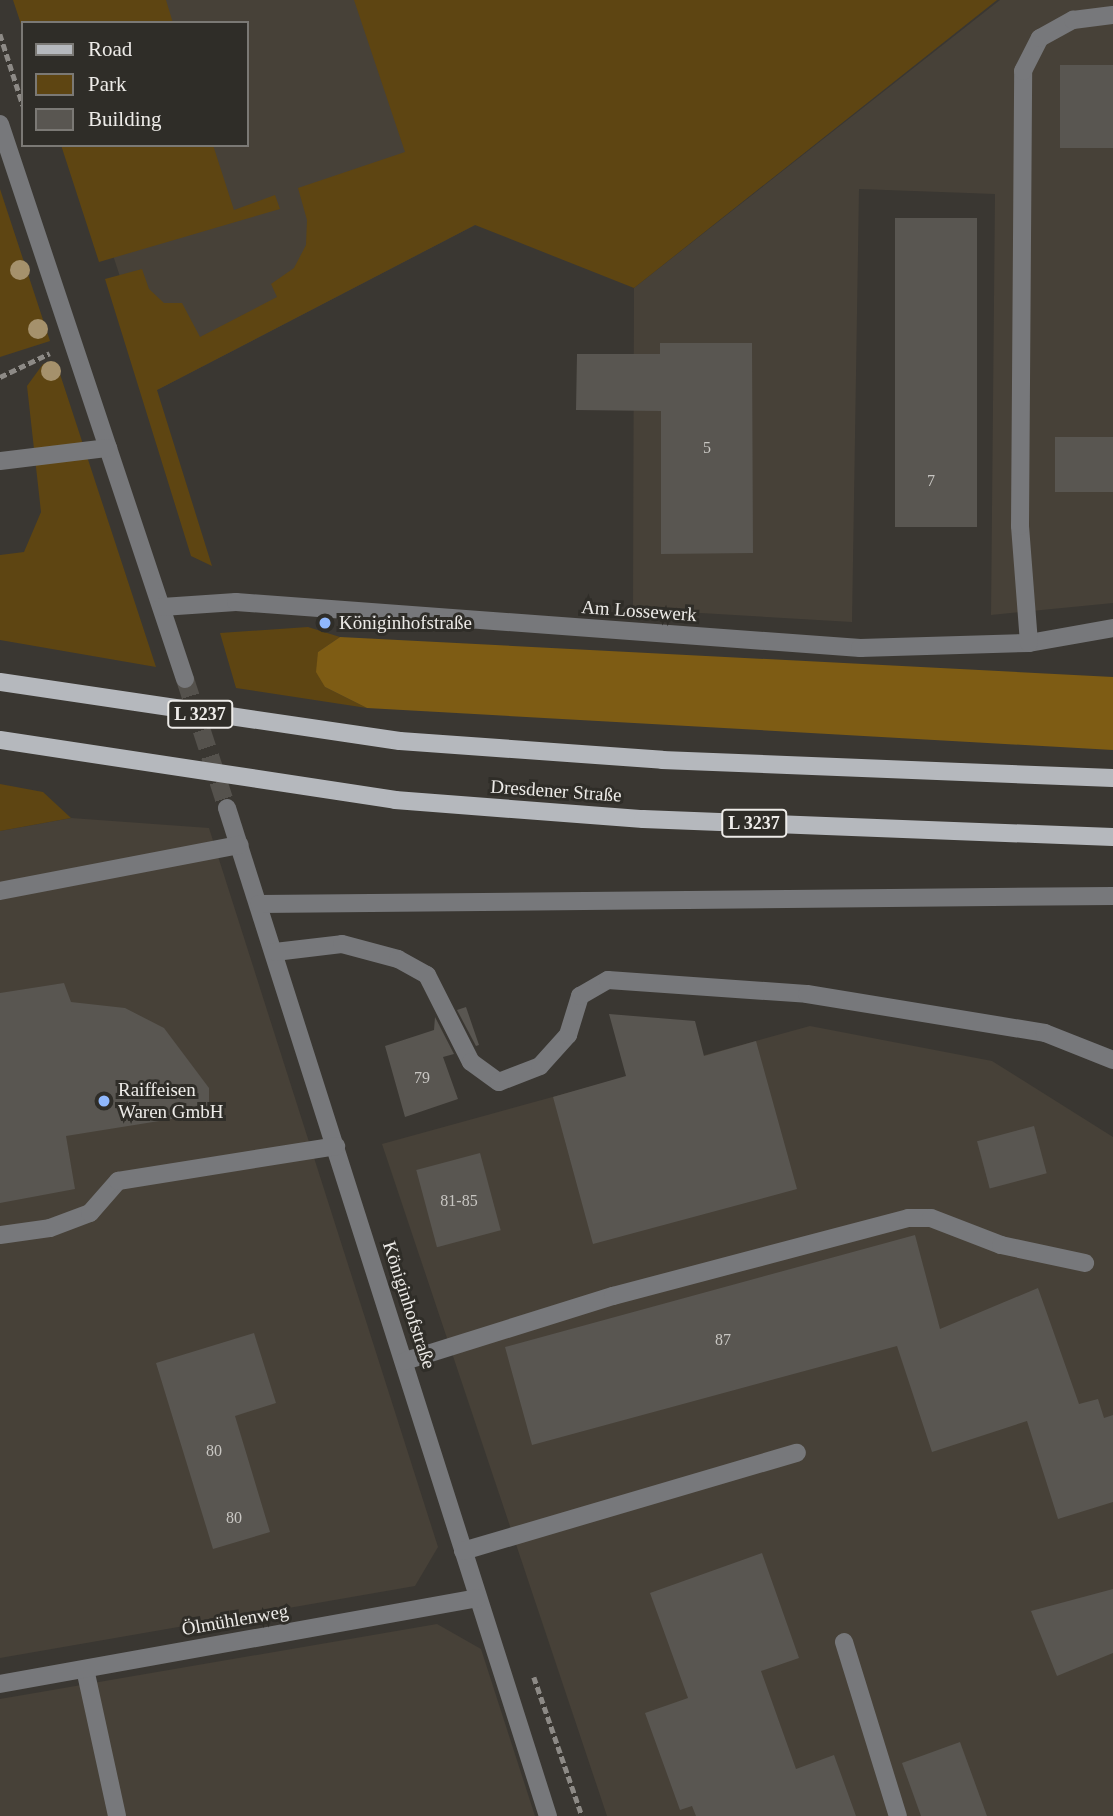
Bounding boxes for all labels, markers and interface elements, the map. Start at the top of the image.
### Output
legend [21,21,248,147]
text: Road [88,37,132,61]
text: Park [88,72,127,96]
text: Building [88,107,162,131]
house number: 5 [703,438,711,458]
house number: 7 [927,471,935,491]
street label: Am Lossewerk [581,596,697,626]
place label: Königinhofstraße [339,612,472,634]
marker: Königinhofstraße [317,615,333,631]
road number: L 3237 [165,700,235,728]
street label: Dresdener Straße [490,775,622,807]
road number: L 3237 [719,808,789,838]
house number: 79 [414,1068,430,1088]
place label: Raiffeisen Waren GmbH [118,1079,224,1123]
marker: Raiffeisen Waren GmbH [96,1093,112,1109]
house number: 81-85 [440,1191,478,1211]
street label: Königinhofstraße [378,1238,440,1372]
house number: 87 [715,1330,731,1350]
house number: 80 [206,1441,222,1461]
house number: 80 [226,1508,242,1528]
street label: Ölmühlenweg [180,1599,290,1641]

